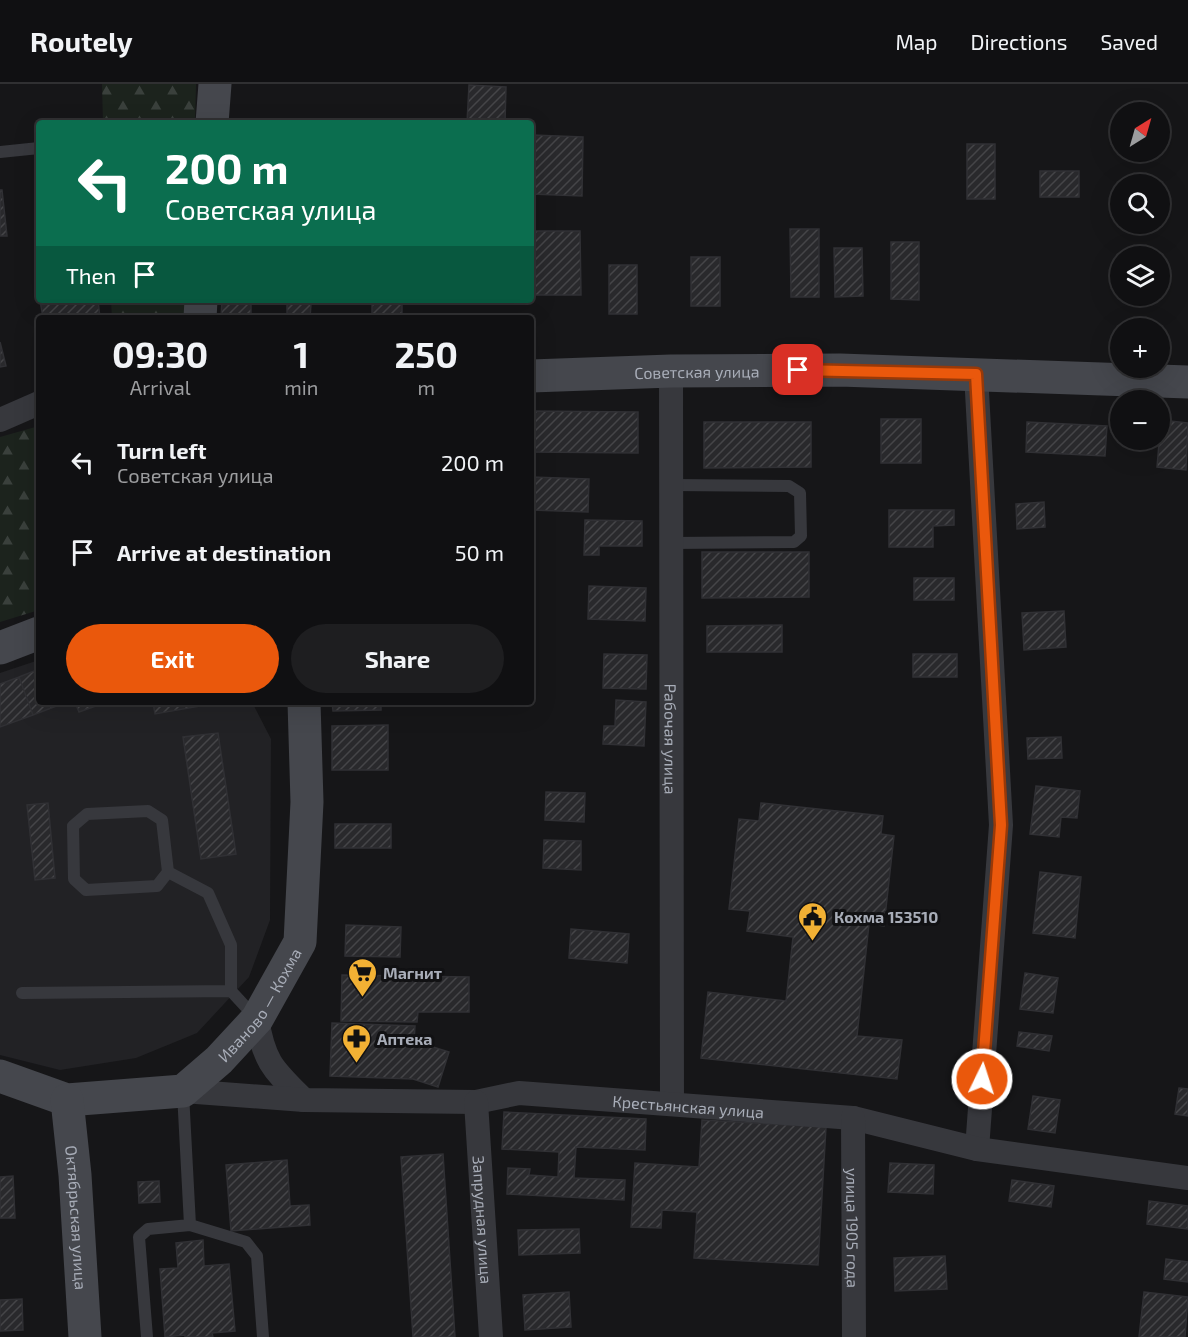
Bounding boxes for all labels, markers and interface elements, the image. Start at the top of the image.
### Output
text: Routely [30,24,133,58]
text: Map [895,29,938,54]
text: Directions [971,29,1067,54]
text: Saved [1100,29,1158,54]
north arrow [1110,102,1170,162]
map controls [1110,102,1170,450]
text: 200 m [165,142,288,192]
icon: left [66,144,144,222]
button: search [1110,174,1170,234]
text: Советская улица [165,193,376,225]
button: layers [1110,246,1170,306]
icon: arrive [128,258,161,291]
text: Then [66,262,116,288]
button: + [1110,318,1170,378]
text: 09:30 [112,332,208,375]
text: 1 [294,332,309,375]
text: 250 [394,332,458,375]
pin [772,344,823,395]
icon: arrive [781,353,814,386]
street label: Советская улица [634,361,760,382]
text: Arrival [130,375,191,399]
text: min [284,375,318,399]
text: m [417,375,435,399]
button: − [1110,390,1170,450]
text: Turn left [117,437,206,463]
icon: left [66,446,99,479]
text: 200 m [441,449,504,475]
text: Советская улица [117,463,274,487]
icon: arrive [66,536,99,569]
text: Arrive at destination [117,539,331,565]
text: 50 m [455,539,504,565]
button: Exit [66,624,279,693]
button: Share [291,624,504,693]
street label: Рабочая улица [661,683,681,795]
public building icon: Кохма 153510 [797,900,829,942]
place label: Кохма 153510 [834,907,938,926]
street label: Иваново — Кохма [213,944,304,1065]
supermarket icon: Магнит [346,956,378,998]
place label: Магнит [383,963,442,982]
pharmacy icon: Аптека [340,1022,372,1064]
place label: Аптека [377,1029,432,1048]
position arrow [950,1047,1014,1111]
street label: Крестьянская улица [612,1091,765,1121]
street label: Октябрьская улица [62,1144,92,1290]
street label: Запрудная улица [470,1155,497,1285]
street label: улица 1905 года [843,1168,863,1288]

